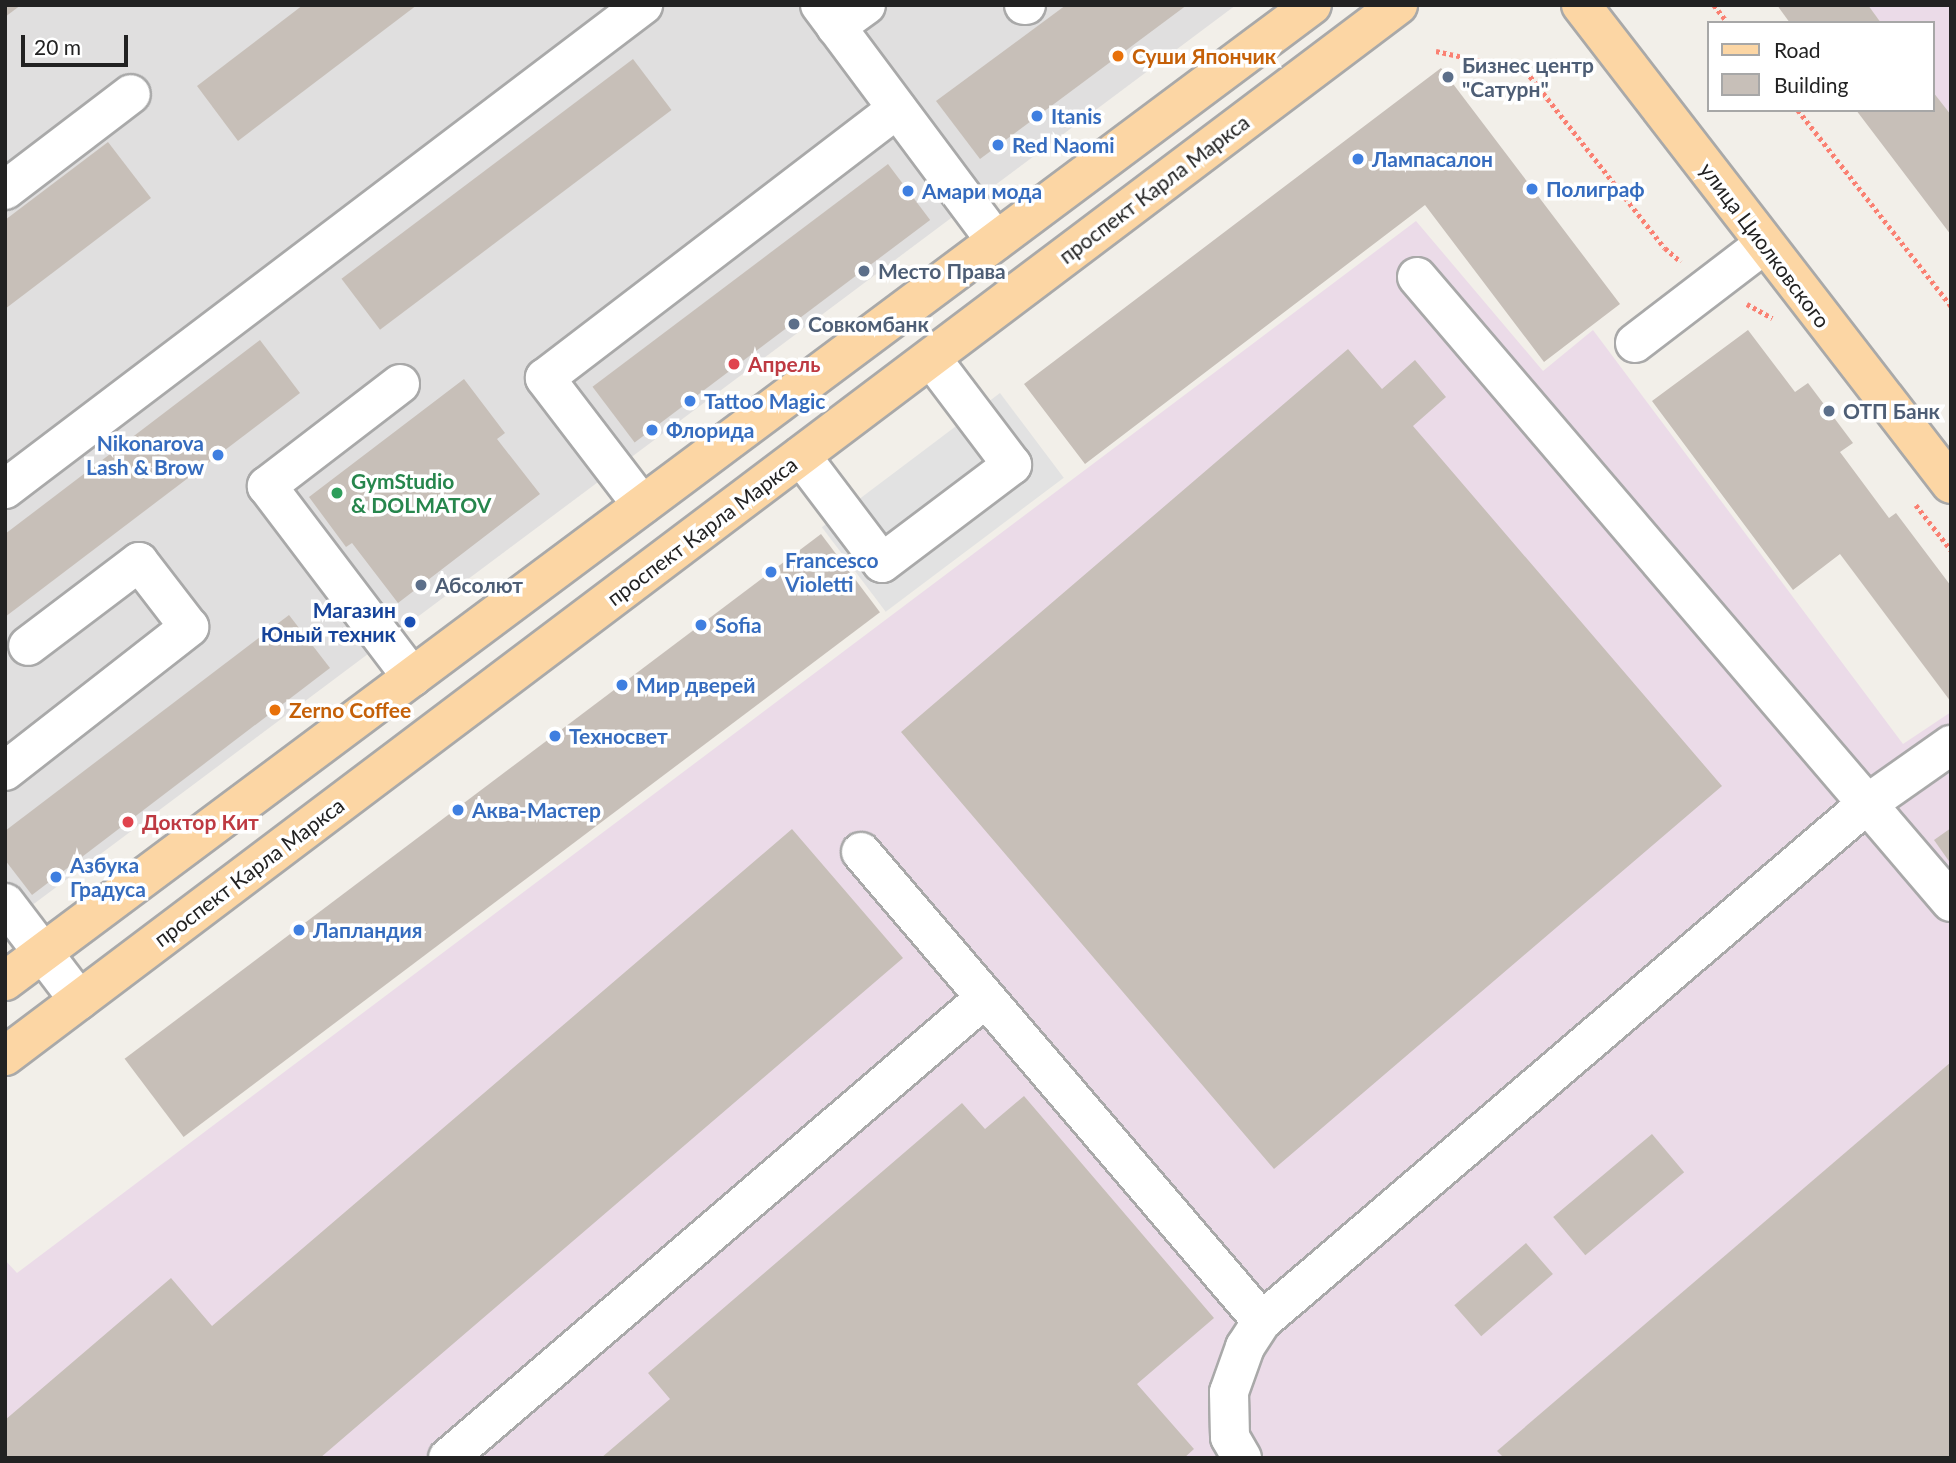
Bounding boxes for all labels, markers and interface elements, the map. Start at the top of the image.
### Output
scale bar [24,21,131,65]
legend [1708,21,1935,112]
text: 20 m [34,34,81,59]
text: Road [1774,37,1821,62]
place label: Суши Япончик [1132,43,1276,69]
marker: Суши Япончик [1110,48,1126,64]
place label: Бизнес центр "Сатурн" [1462,52,1594,102]
marker: Бизнес центр "Сатурн" [1440,69,1456,85]
text: Building [1774,72,1849,97]
place label: Itanis [1051,103,1102,129]
marker: Itanis [1029,108,1045,124]
street label: проспект Карла Маркса [1054,109,1254,269]
place label: Red Naomi [1012,132,1115,158]
marker: Red Naomi [990,137,1006,153]
place label: Лампасалон [1372,146,1493,172]
marker: Лампасалон [1350,151,1366,167]
street label: улица Циолковского [1695,158,1835,332]
place label: Полиграф [1546,176,1645,202]
place label: Амари мода [922,178,1042,204]
marker: Полиграф [1524,181,1540,197]
marker: Амари мода [900,183,916,199]
place label: Место Права [878,258,1006,284]
marker: Место Права [856,263,872,279]
place label: Совкомбанк [808,311,929,337]
marker: Совкомбанк [786,316,802,332]
place label: Апрель [748,351,820,377]
marker: Апрель [726,356,742,372]
place label: Tattoo Magic [704,388,825,414]
marker: Tattoo Magic [682,393,698,409]
place label: ОТП Банк [1843,398,1940,424]
marker: ОТП Банк [1821,403,1837,419]
place label: Флорида [666,417,754,443]
marker: Флорида [644,422,660,438]
place label: Nikonarova Lash & Brow [86,430,204,480]
marker: Nikonarova Lash & Brow [210,447,226,463]
street label: проспект Карла Маркса [602,451,802,611]
place label: GymStudio & DOLMATOV [351,468,491,518]
marker: GymStudio & DOLMATOV [329,485,345,501]
place label: Francesco Violetti [785,547,879,597]
marker: Francesco Violetti [763,564,779,580]
place label: Абсолют [435,572,523,598]
marker: Абсолют [413,577,429,593]
place label: Магазин Юный техник [261,597,396,647]
place label: Sofia [715,612,762,638]
marker: Магазин Юный техник [402,614,418,630]
marker: Sofia [693,617,709,633]
place label: Мир дверей [636,672,755,698]
marker: Мир дверей [614,677,630,693]
place label: Zerno Coffee [289,697,411,723]
marker: Zerno Coffee [267,702,283,718]
place label: Техносвет [569,723,668,749]
marker: Техносвет [547,728,563,744]
street label: проспект Карла Маркса [149,792,349,952]
place label: Аква-Мастер [472,797,601,823]
marker: Аква-Мастер [450,802,466,818]
place label: Доктор Кит [142,809,259,835]
marker: Доктор Кит [120,814,136,830]
place label: Азбука Градуса [70,852,146,902]
marker: Азбука Градуса [48,869,64,885]
place label: Лапландия [313,917,422,943]
marker: Лапландия [291,922,307,938]

